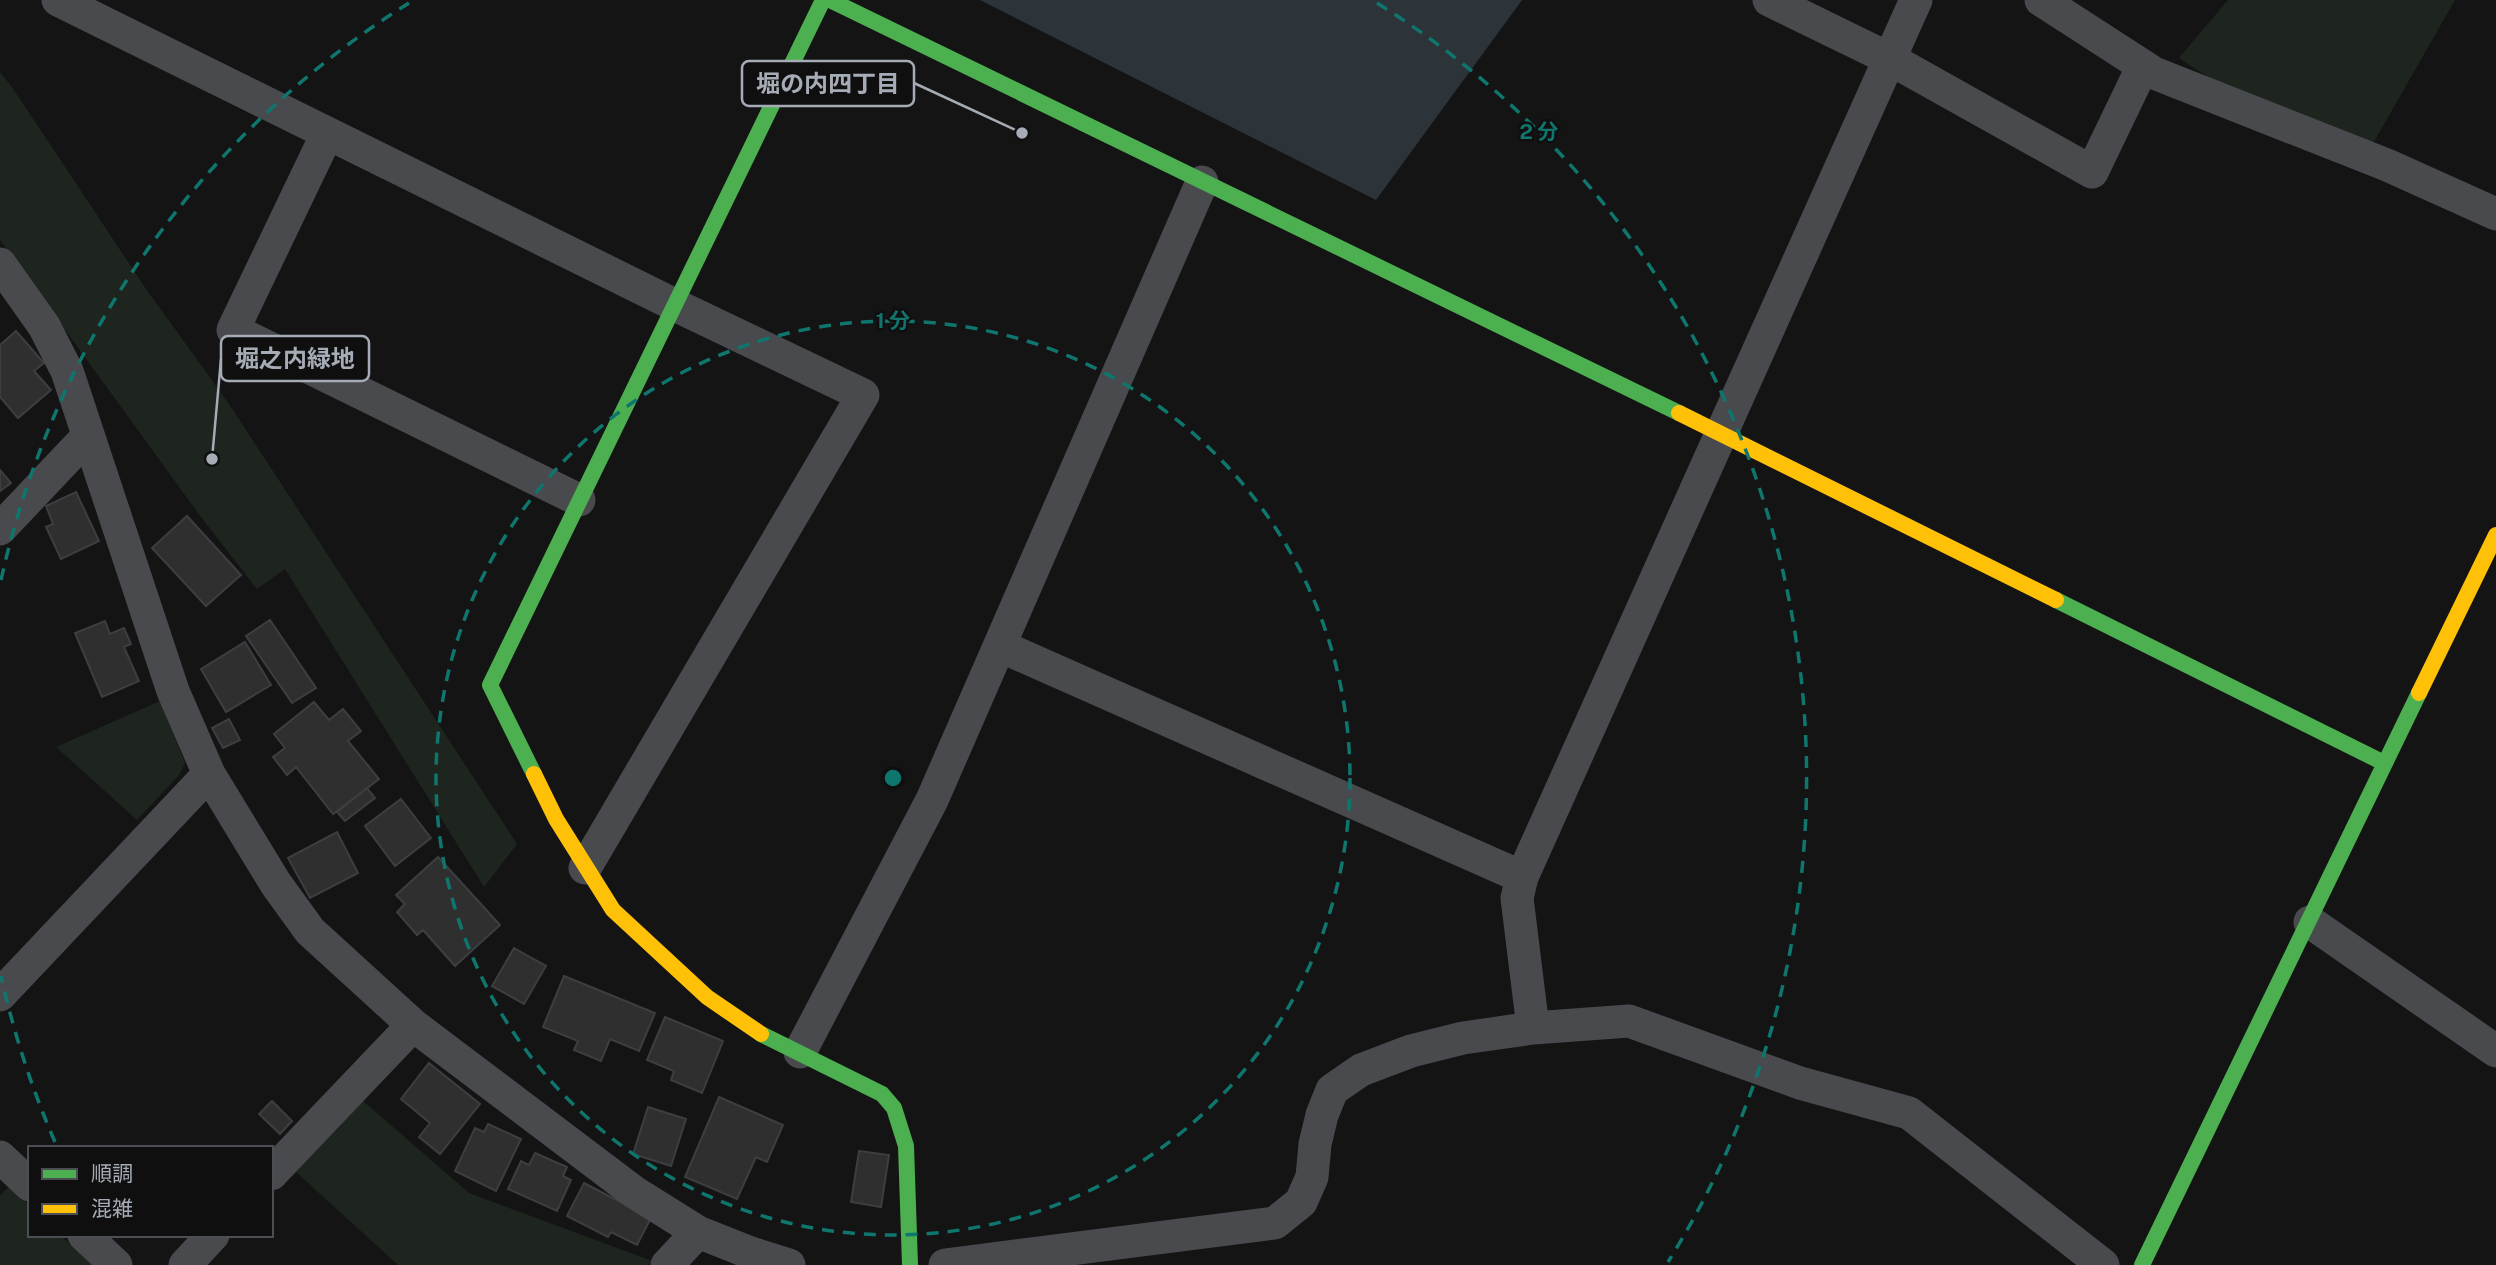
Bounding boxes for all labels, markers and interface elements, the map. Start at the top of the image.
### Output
callout: 堀の内四丁目 [742,61,914,106]
text: 堀の内四丁目 [756,69,900,97]
text: 2 分 [1519,119,1559,144]
text: 1 分 [876,308,910,333]
callout: 堀之内緑地 [221,336,369,381]
text: 堀之内緑地 [235,344,355,372]
centre of rings [881,766,905,790]
legend [28,1146,273,1237]
text: 順調 [91,1161,133,1186]
text: 混雑 [91,1196,133,1221]

